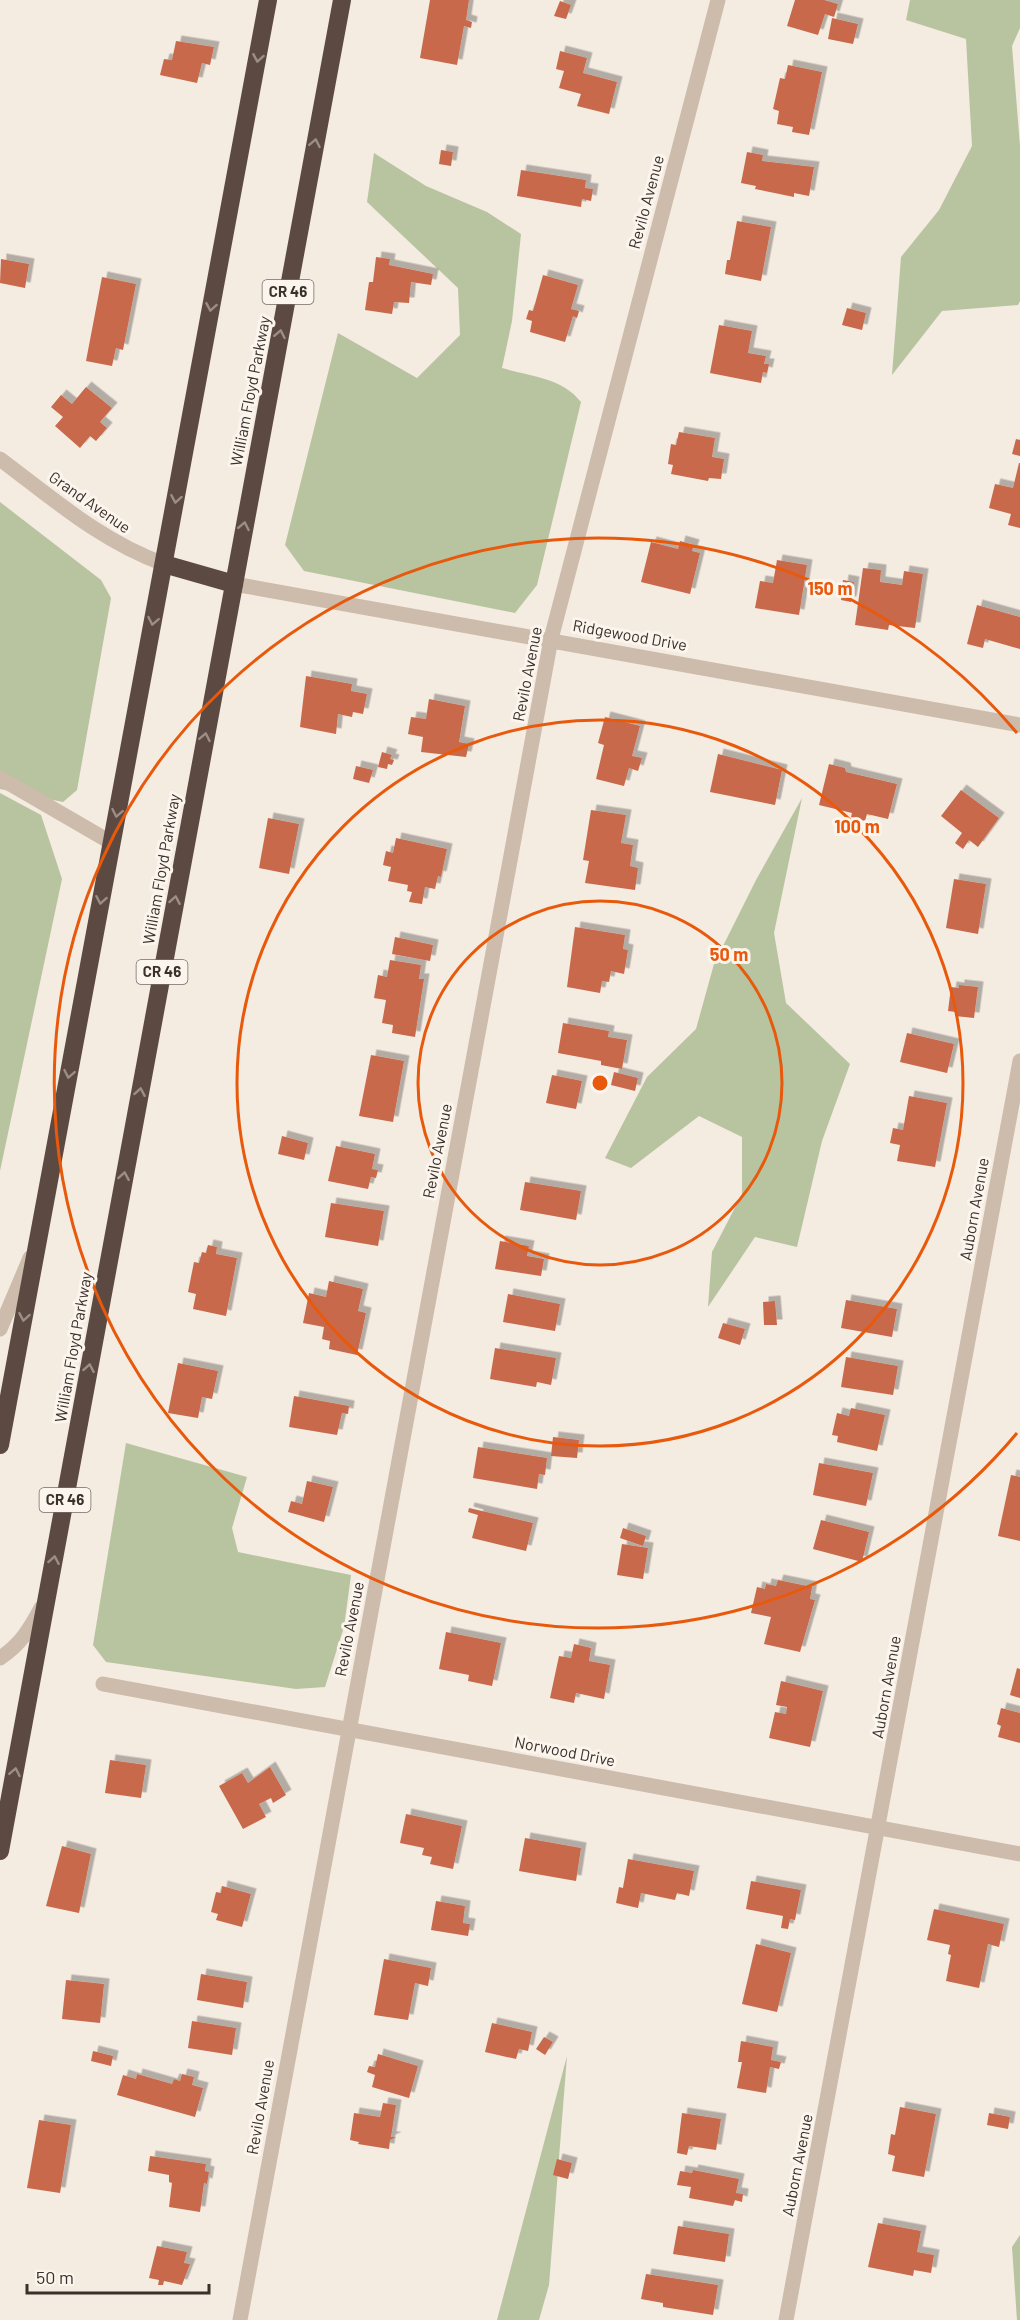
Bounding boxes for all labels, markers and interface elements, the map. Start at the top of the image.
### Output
one-way arrow [252,53,264,62]
one-way arrow [309,138,321,147]
street label: Revilo Avenue [624,153,667,251]
road number: CR 46 [262,280,314,304]
one-way arrow [205,302,218,312]
street label: William Floyd Parkway [226,314,274,468]
one-way arrow [273,330,286,340]
street label: Grand Avenue [46,467,135,537]
one-way arrow [170,494,183,504]
one-way arrow [237,521,250,531]
text: 150 m [808,577,852,599]
street label: Ridgewood Drive [571,615,689,654]
one-way arrow [147,616,160,626]
street label: Revilo Avenue [508,625,545,723]
one-way arrow [198,733,211,743]
street label: William Floyd Parkway [138,791,183,946]
one-way arrow [111,808,124,818]
text: 100 m [834,815,880,837]
one-way arrow [95,895,108,905]
one-way arrow [168,895,181,905]
text: 50 m [710,943,748,965]
road number: CR 46 [136,960,188,984]
one-way arrow [63,1069,76,1079]
centre of rings [590,1073,610,1093]
one-way arrow [133,1087,146,1097]
street label: Revilo Avenue [418,1102,455,1200]
street label: Auborn Avenue [955,1156,992,1262]
one-way arrow [118,1172,130,1181]
street label: William Floyd Parkway [50,1269,95,1424]
one-way arrow [18,1312,31,1322]
one-way arrow [82,1364,95,1374]
road number: CR 46 [40,1488,90,1512]
one-way arrow [47,1555,60,1565]
street label: Revilo Avenue [330,1580,367,1678]
street label: Auborn Avenue [867,1634,904,1740]
street label: Norwood Drive [513,1731,617,1770]
one-way arrow [8,1768,20,1777]
street label: Revilo Avenue [242,2058,277,2156]
street label: Auborn Avenue [777,2112,816,2218]
scale bar [27,2257,208,2295]
text: 50 m [36,2266,74,2288]

